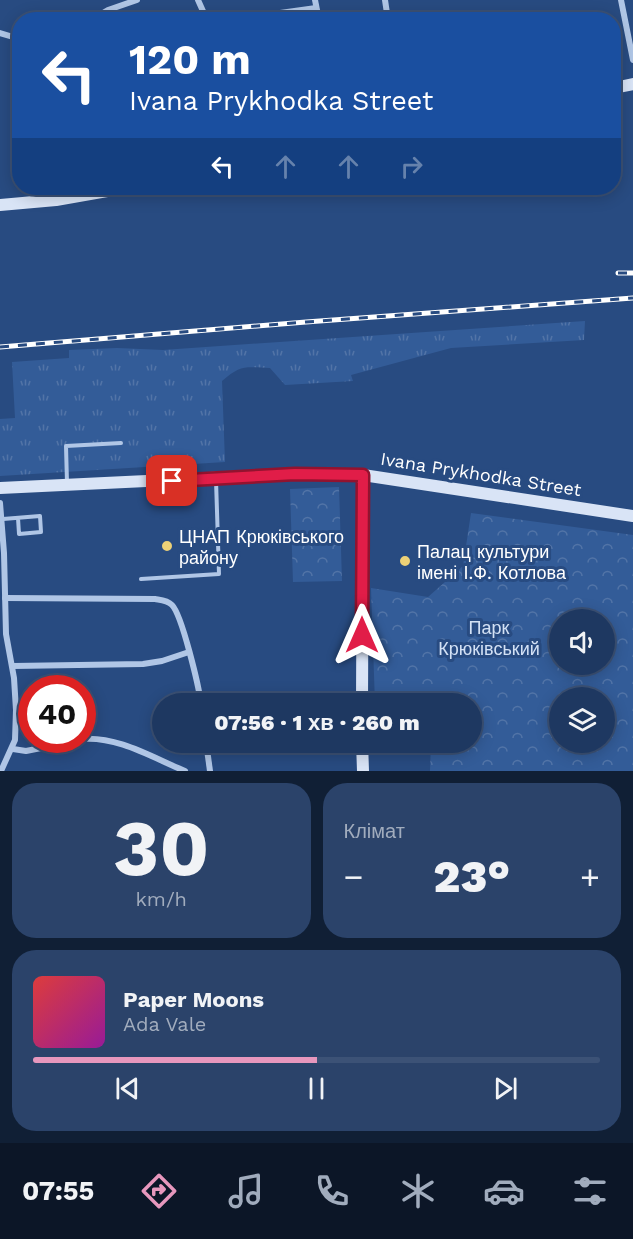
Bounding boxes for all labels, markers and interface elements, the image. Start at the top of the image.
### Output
text: 120 m [129,35,251,84]
icon: left [30,36,108,114]
text: Ivana Prykhodka Street [129,85,433,117]
icon: left [206,150,239,183]
icon: ahead [269,150,302,183]
icon: ahead [332,150,365,183]
icon: right [395,150,428,183]
street label: Ivana Prykhodka Street [379,448,583,500]
pin [146,455,197,506]
icon: arrive [155,464,188,497]
place label: ЦНАП Крюківського району [179,526,344,568]
marker: ЦНАП Крюківського району [160,539,174,553]
place label: Палац культури імені І.Ф. Котлова [417,541,567,583]
marker: Палац культури імені І.Ф. Котлова [398,554,412,568]
position arrow [330,603,394,667]
map controls [549,609,615,753]
button: sound [549,609,615,675]
park label: Парк Крюківський [438,617,540,659]
speed limit sign: 40 [18,675,96,753]
button: layers [549,687,615,753]
text: 07:56 · 1 хв · 260 m [214,710,420,735]
text: 30 [113,802,210,894]
text: Клімат [344,819,405,843]
text: 23° [433,850,510,903]
text: − [344,857,363,896]
text: + [580,857,600,896]
text: km/h [135,887,187,911]
text: Paper Moons [123,987,264,1012]
text: Ada Vale [123,1012,206,1036]
icon: previous [111,1072,144,1105]
icon: pause [300,1072,333,1105]
icon: next [489,1072,522,1105]
icon: directions [138,1170,180,1212]
icon: music [225,1170,267,1212]
icon: phone [311,1170,353,1212]
icon: climate [397,1170,439,1212]
icon: car [483,1170,525,1212]
icon: filters [569,1170,611,1212]
text: 07:55 [22,1175,94,1207]

